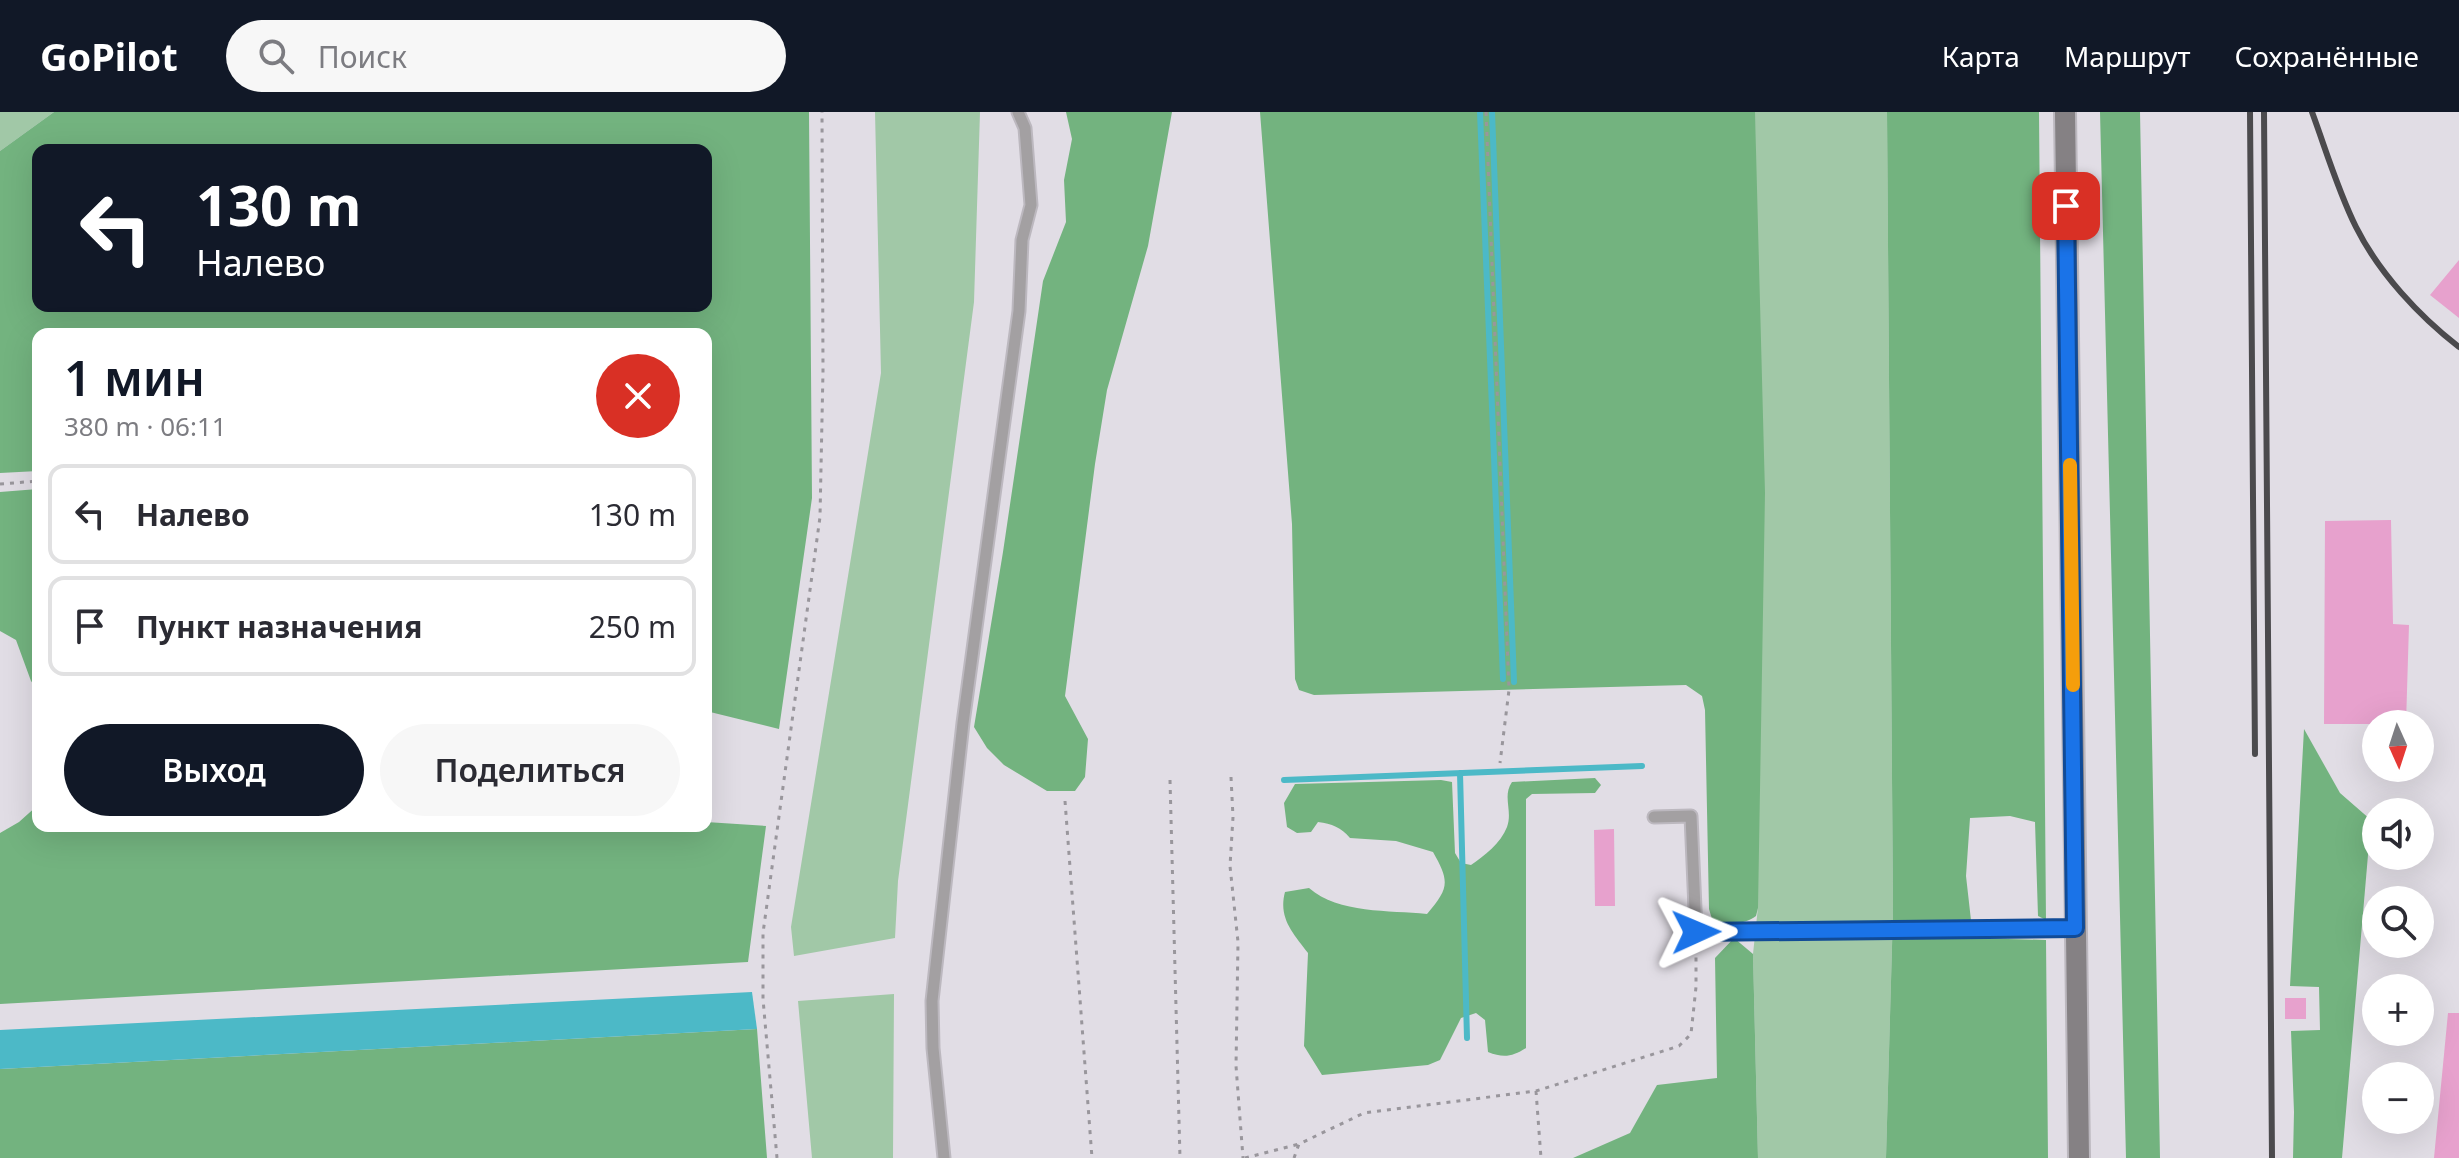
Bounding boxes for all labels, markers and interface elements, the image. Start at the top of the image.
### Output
search box [226,20,786,92]
text: GoPilot [40,30,178,82]
icon: search [254,34,298,78]
text: Поиск [318,36,407,77]
text: Карта [1942,37,2020,75]
text: Маршрут [2064,37,2190,75]
text: Сохранённые [2234,37,2419,75]
text: 130 m [196,166,361,242]
pin [2032,172,2100,240]
icon: left [64,176,168,280]
icon: arrive [2044,184,2088,228]
text: Налево [196,238,325,287]
text: 1 мин [64,345,205,410]
button: close [596,354,680,438]
text: 380 m · 06:11 [64,408,227,444]
icon: left [68,492,112,536]
text: Налево [136,494,250,535]
text: 130 m [589,494,676,535]
icon: arrive [68,604,112,648]
text: Пункт назначения [136,606,422,647]
text: 250 m [589,606,676,647]
north arrow [2362,710,2434,782]
map controls [2362,710,2434,1134]
button: Выход [64,724,364,816]
button: Поделиться [380,724,680,816]
button: sound [2362,798,2434,870]
button: search [2362,886,2434,958]
position arrow [1654,890,1738,974]
button: + [2362,974,2434,1046]
button: − [2362,1062,2434,1134]

